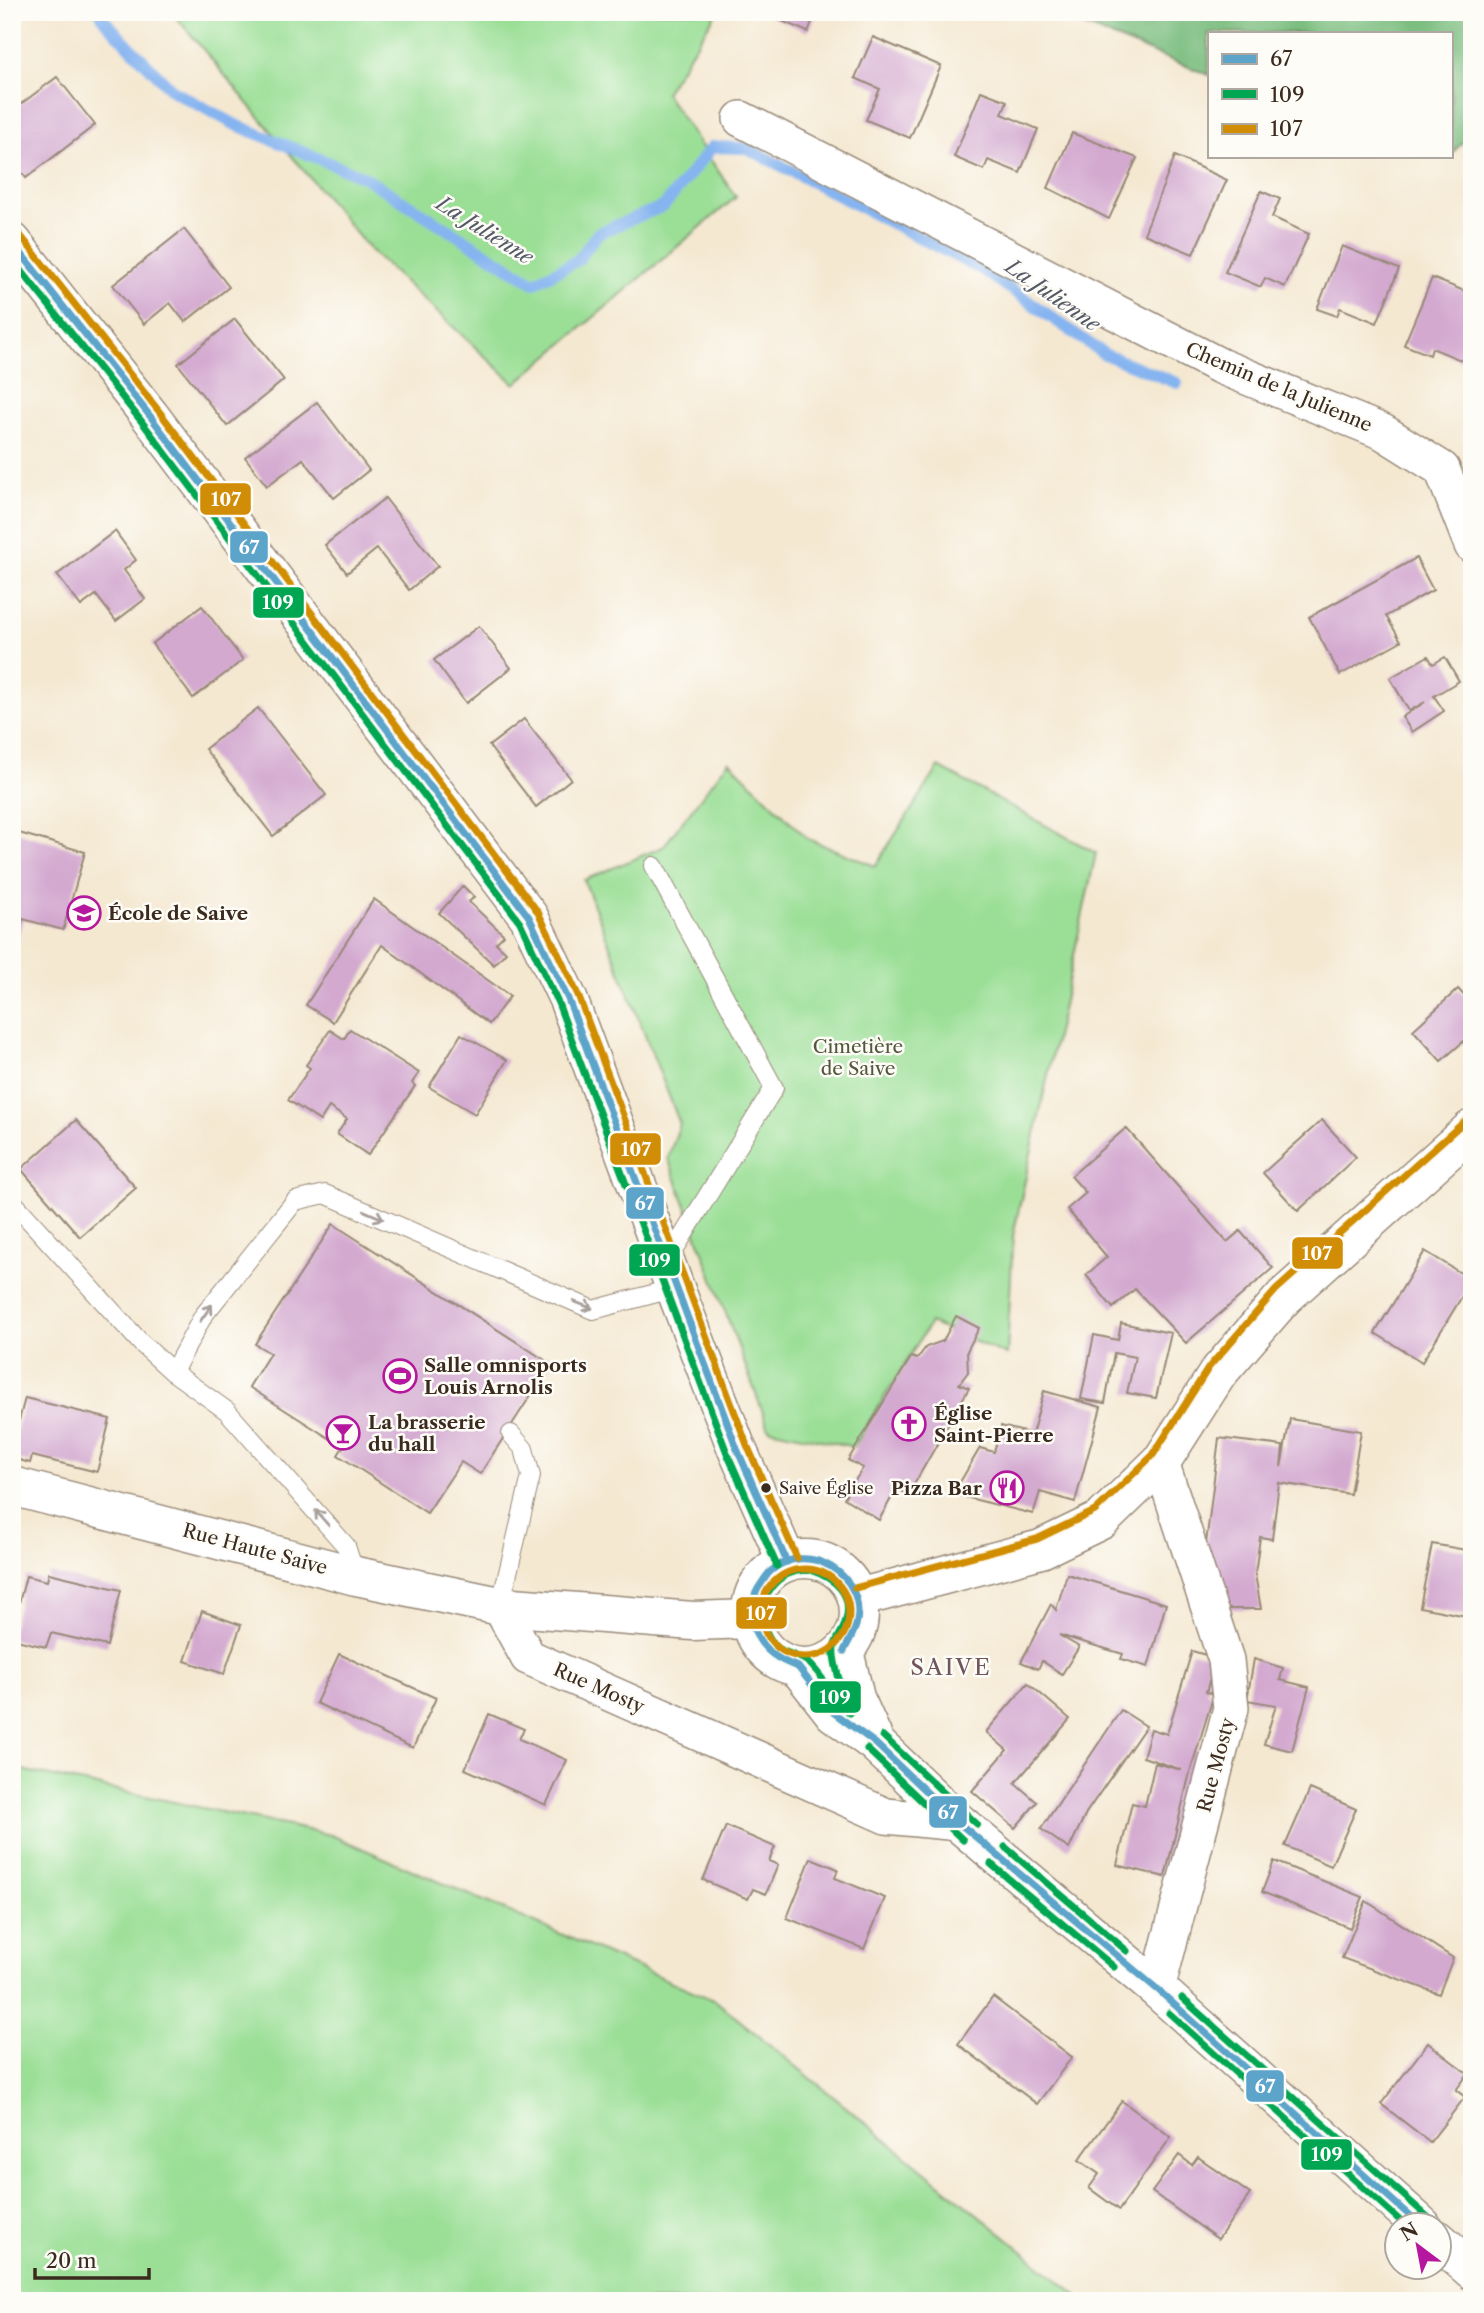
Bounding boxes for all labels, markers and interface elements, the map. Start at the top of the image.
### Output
legend [1208,32,1452,158]
text: 67 [1270,46,1293,71]
text: 109 [1270,82,1304,107]
text: 107 [1270,116,1303,141]
water label: La Julienne [430,189,539,270]
water label: La Julienne [999,252,1106,337]
street label: Chemin de la Julienne [1182,337,1376,437]
line badge: 107 [199,482,252,516]
text: 107 [211,488,241,511]
line badge: 67 [229,530,269,564]
text: 67 [238,536,260,559]
line badge: 109 [252,586,305,619]
text: 109 [262,591,294,614]
school or university icon: École de Saive [65,894,103,932]
place label: École de Saive [108,902,248,925]
park label: Cimetière de Saive [813,1035,903,1080]
line badge: 107 [609,1132,662,1166]
text: 107 [621,1138,651,1161]
line badge: 67 [625,1186,665,1220]
text: 67 [634,1192,656,1215]
one-way arrow [363,1209,385,1222]
line badge: 107 [1291,1236,1344,1270]
text: 107 [1302,1242,1332,1265]
line badge: 109 [628,1243,681,1277]
text: 109 [639,1249,671,1272]
one-way arrow [572,1300,593,1313]
one-way arrow [199,1304,214,1323]
place label: Salle omnisports Louis Arnolis [424,1354,587,1399]
sports icon: Salle omnisports Louis Arnolis [381,1357,419,1395]
place label: Église Saint-Pierre [934,1402,1054,1447]
church icon: Église Saint-Pierre [890,1405,928,1443]
place label: La brasserie du hall [368,1411,486,1456]
bar icon: La brasserie du hall [324,1414,362,1452]
restaurant icon: Pizza Bar [988,1469,1026,1507]
place label: Pizza Bar [891,1477,983,1500]
place label: Saive Église [779,1478,874,1498]
marker: Saive Église [759,1481,773,1495]
one-way arrow [313,1510,330,1527]
street label: Rue Haute Saive [180,1519,330,1579]
line badge: 107 [735,1596,788,1630]
text: 107 [746,1602,776,1625]
district label: SAIVE [910,1653,992,1681]
street label: Rue Mosty [550,1658,648,1718]
line badge: 109 [809,1680,862,1714]
text: 109 [819,1686,851,1709]
street label: Rue Mosty [1192,1715,1240,1815]
line badge: 67 [928,1795,968,1829]
text: 67 [937,1801,959,1824]
line badge: 67 [1245,2069,1285,2103]
text: 67 [1254,2075,1276,2098]
line badge: 109 [1300,2138,1353,2171]
text: 109 [1311,2143,1343,2166]
north arrow [1382,2212,1452,2282]
text: N [1396,2218,1422,2246]
scale bar [35,2236,149,2280]
text: 20 m [46,2248,97,2273]

